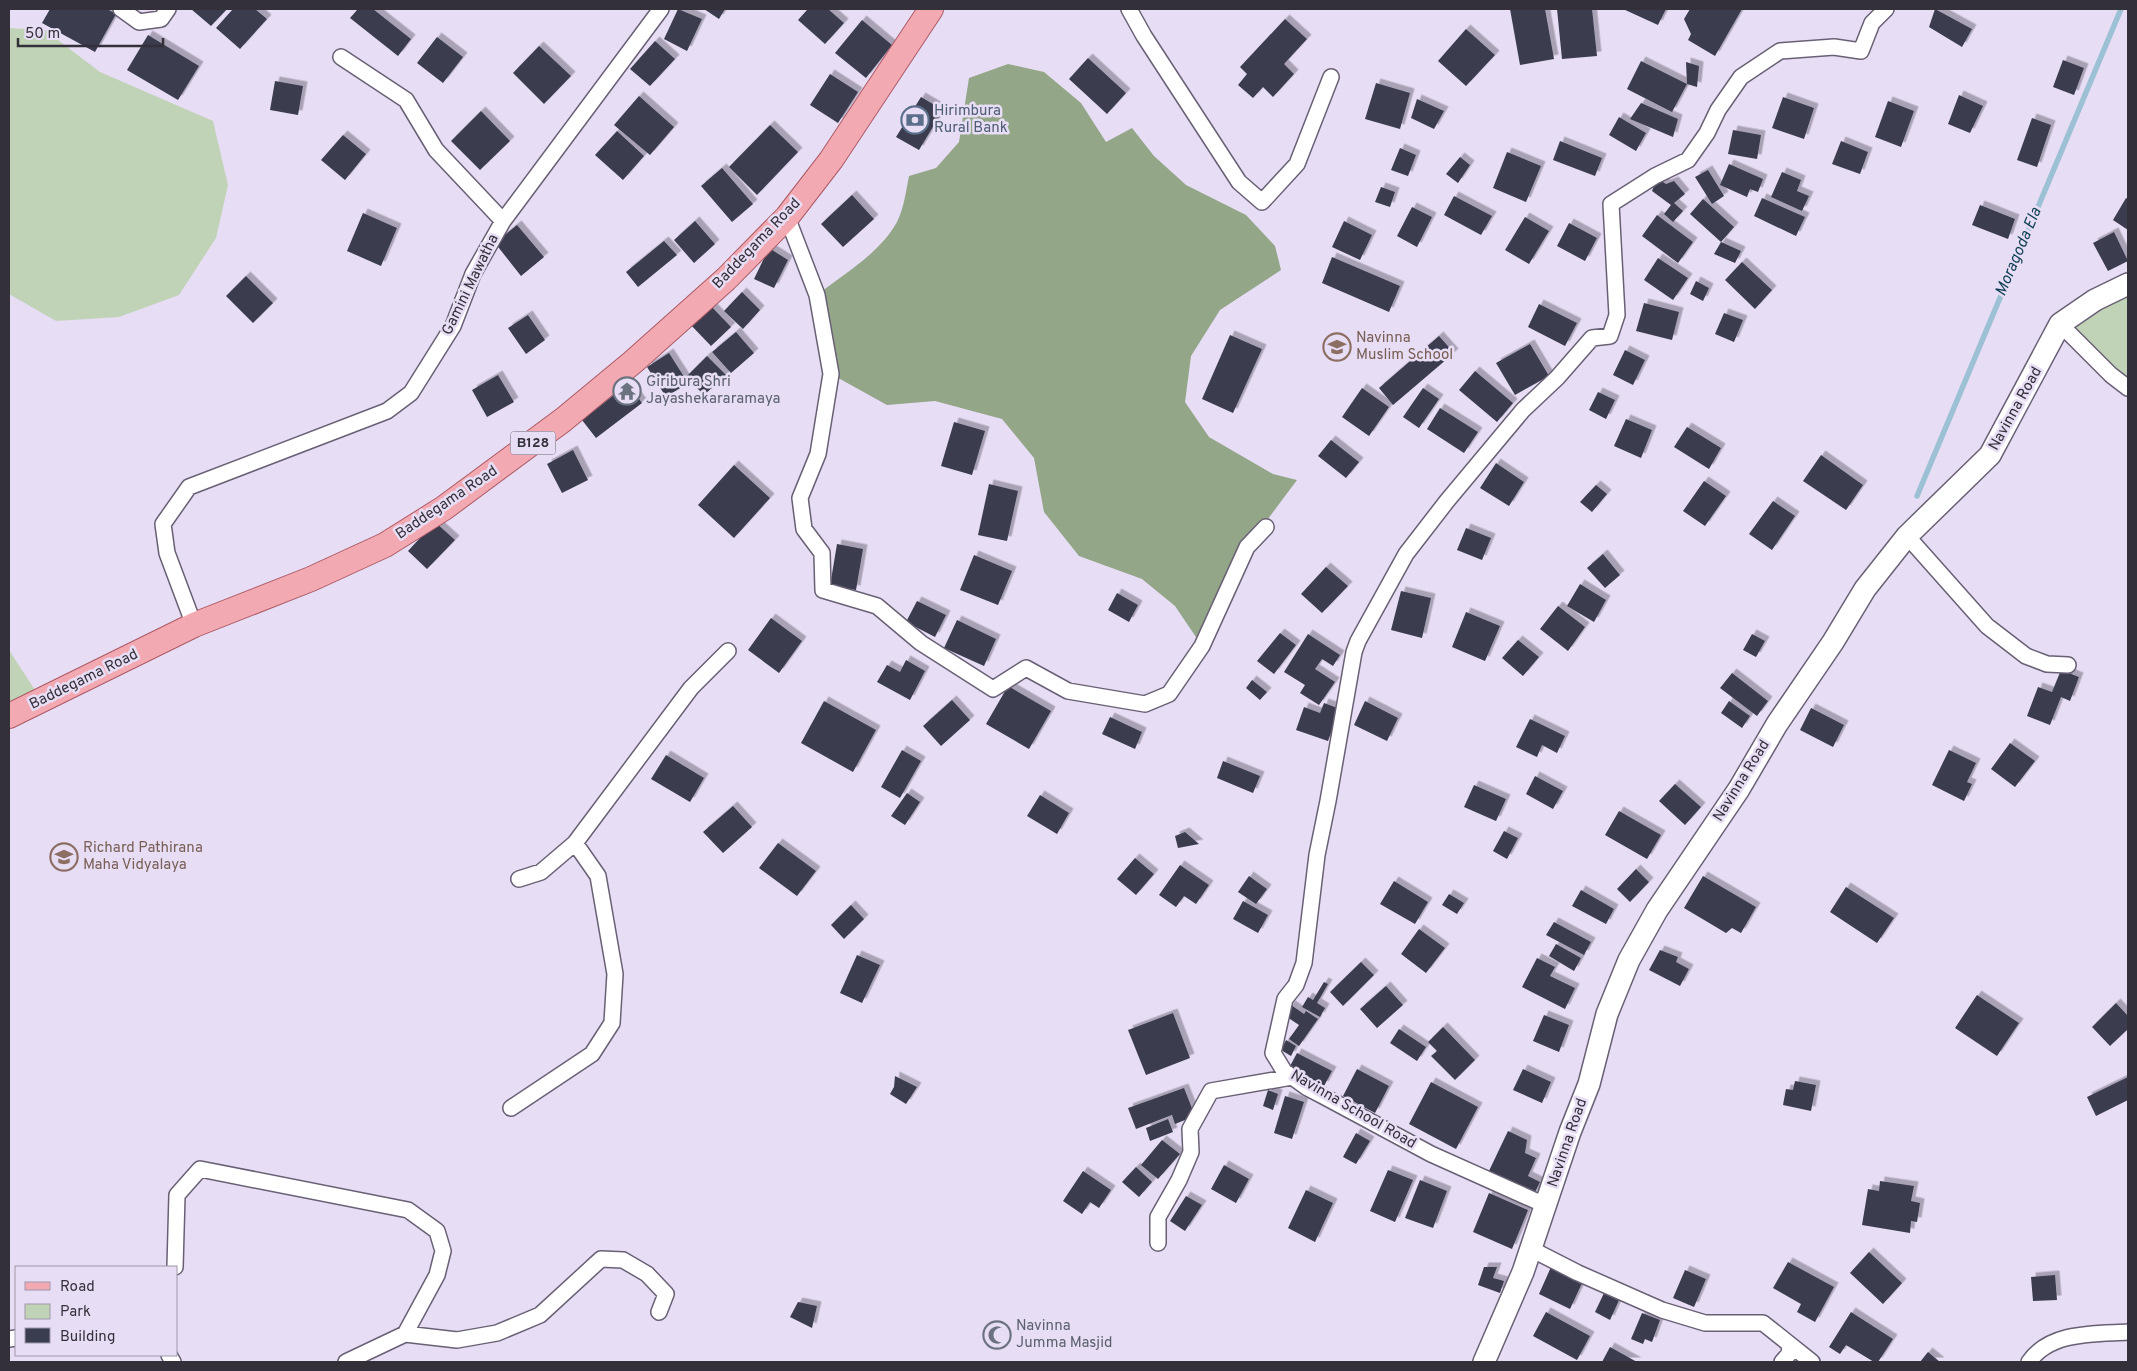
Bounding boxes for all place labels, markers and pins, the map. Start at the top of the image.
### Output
place label: Hirimbura Rural Bank [934,102,1008,138]
bank icon: Hirimbura Rural Bank [900,105,930,135]
place label: Navinna Muslim School [1356,329,1453,365]
school or university icon: Navinna Muslim School [1322,332,1352,362]
place label: Giribura Shri Jayashekararamaya [646,373,780,409]
temple icon: Giribura Shri Jayashekararamaya [612,376,642,406]
place label: Richard Pathirana Maha Vidyalaya [83,839,203,875]
school or university icon: Richard Pathirana Maha Vidyalaya [49,842,79,872]
place label: Navinna Jumma Masjid [1016,1317,1112,1353]
mosque icon: Navinna Jumma Masjid [982,1320,1012,1350]

